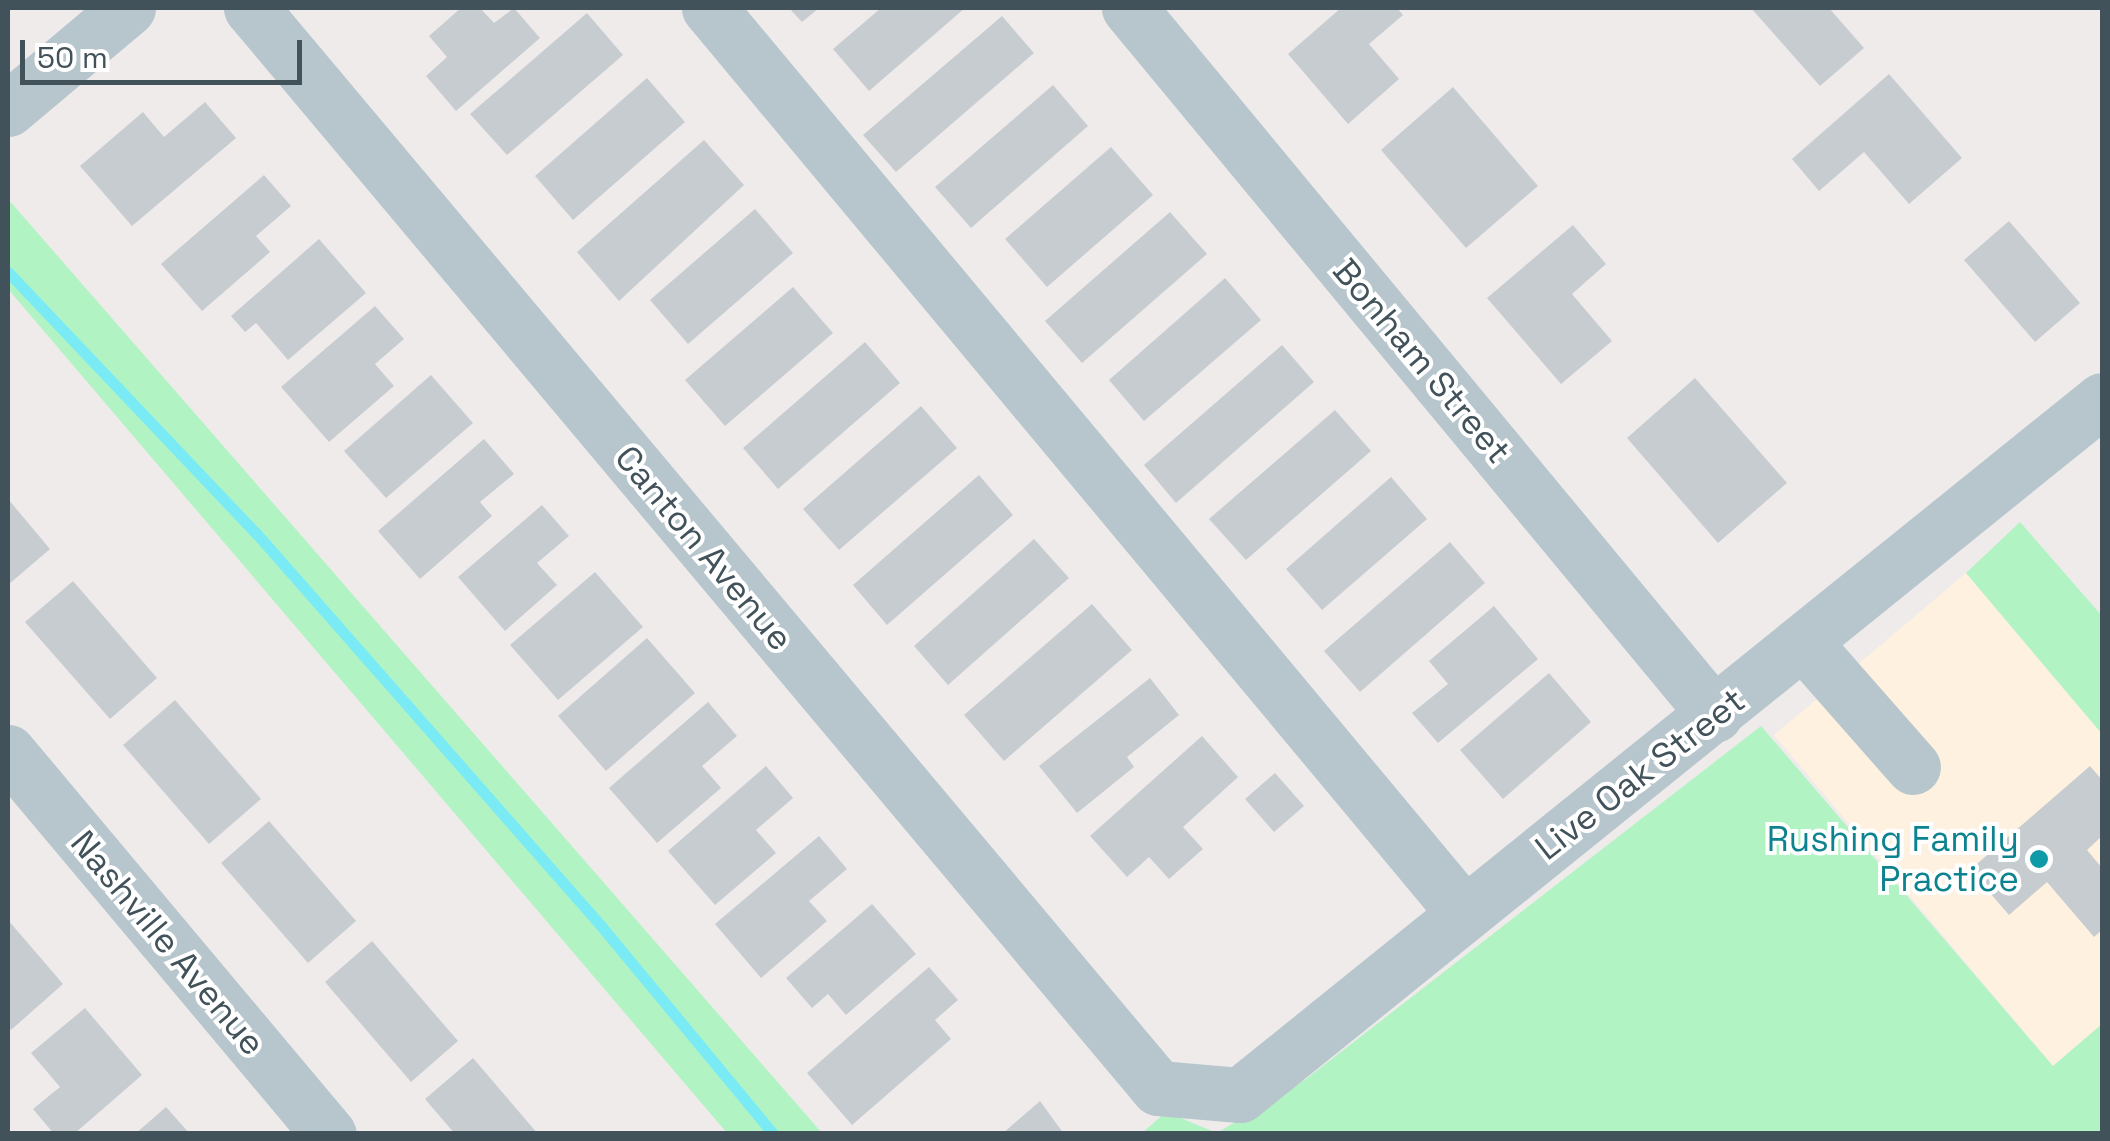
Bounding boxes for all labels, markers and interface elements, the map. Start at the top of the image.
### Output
scale bar [25,20,308,82]
text: 50 m [37,38,108,77]
street label: Bonham Street [1324,250,1520,472]
street label: Canton Avenue [606,437,802,659]
street label: Live Oak Street [1527,679,1753,869]
place label: Rushing Family Practice [1767,818,2019,900]
street label: Nashville Avenue [62,822,274,1064]
marker: Rushing Family Practice [2028,848,2050,870]

